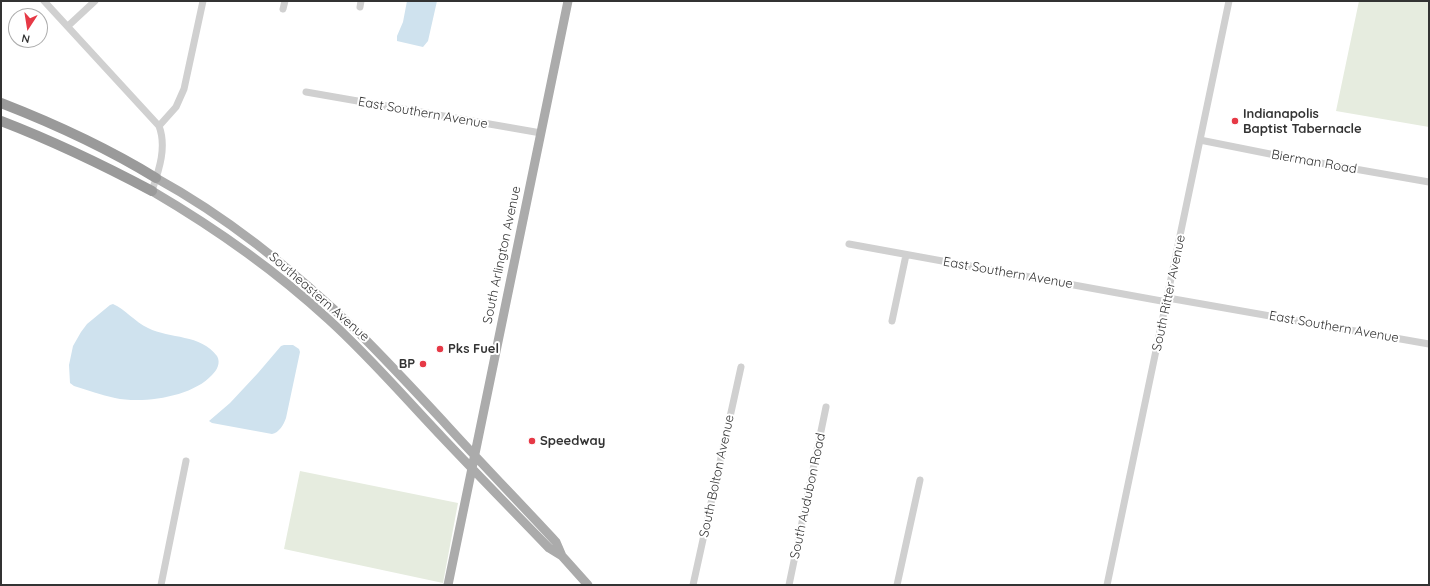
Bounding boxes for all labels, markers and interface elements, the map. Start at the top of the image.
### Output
north arrow [8,8,48,48]
text: N [20,31,31,46]
street label: East Southern Avenue [357,94,489,132]
place label: Indianapolis Baptist Tabernacle [1243,106,1362,137]
marker: Indianapolis Baptist Tabernacle [1230,116,1240,126]
street label: Bierman Road [1270,147,1358,177]
street label: South Arlington Avenue [480,185,524,325]
street label: South Ritter Avenue [1149,233,1189,353]
street label: Southeastern Avenue [266,249,372,345]
street label: East Southern Avenue [942,254,1074,292]
street label: East Southern Avenue [1268,308,1400,346]
place label: Pks Fuel [448,341,499,357]
marker: Pks Fuel [435,344,445,354]
place label: BP [399,356,415,372]
marker: BP [418,359,428,369]
street label: South Bolton Avenue [696,413,738,539]
street label: South Audubon Road [787,432,829,560]
place label: Speedway [540,433,605,449]
marker: Speedway [527,436,537,446]

